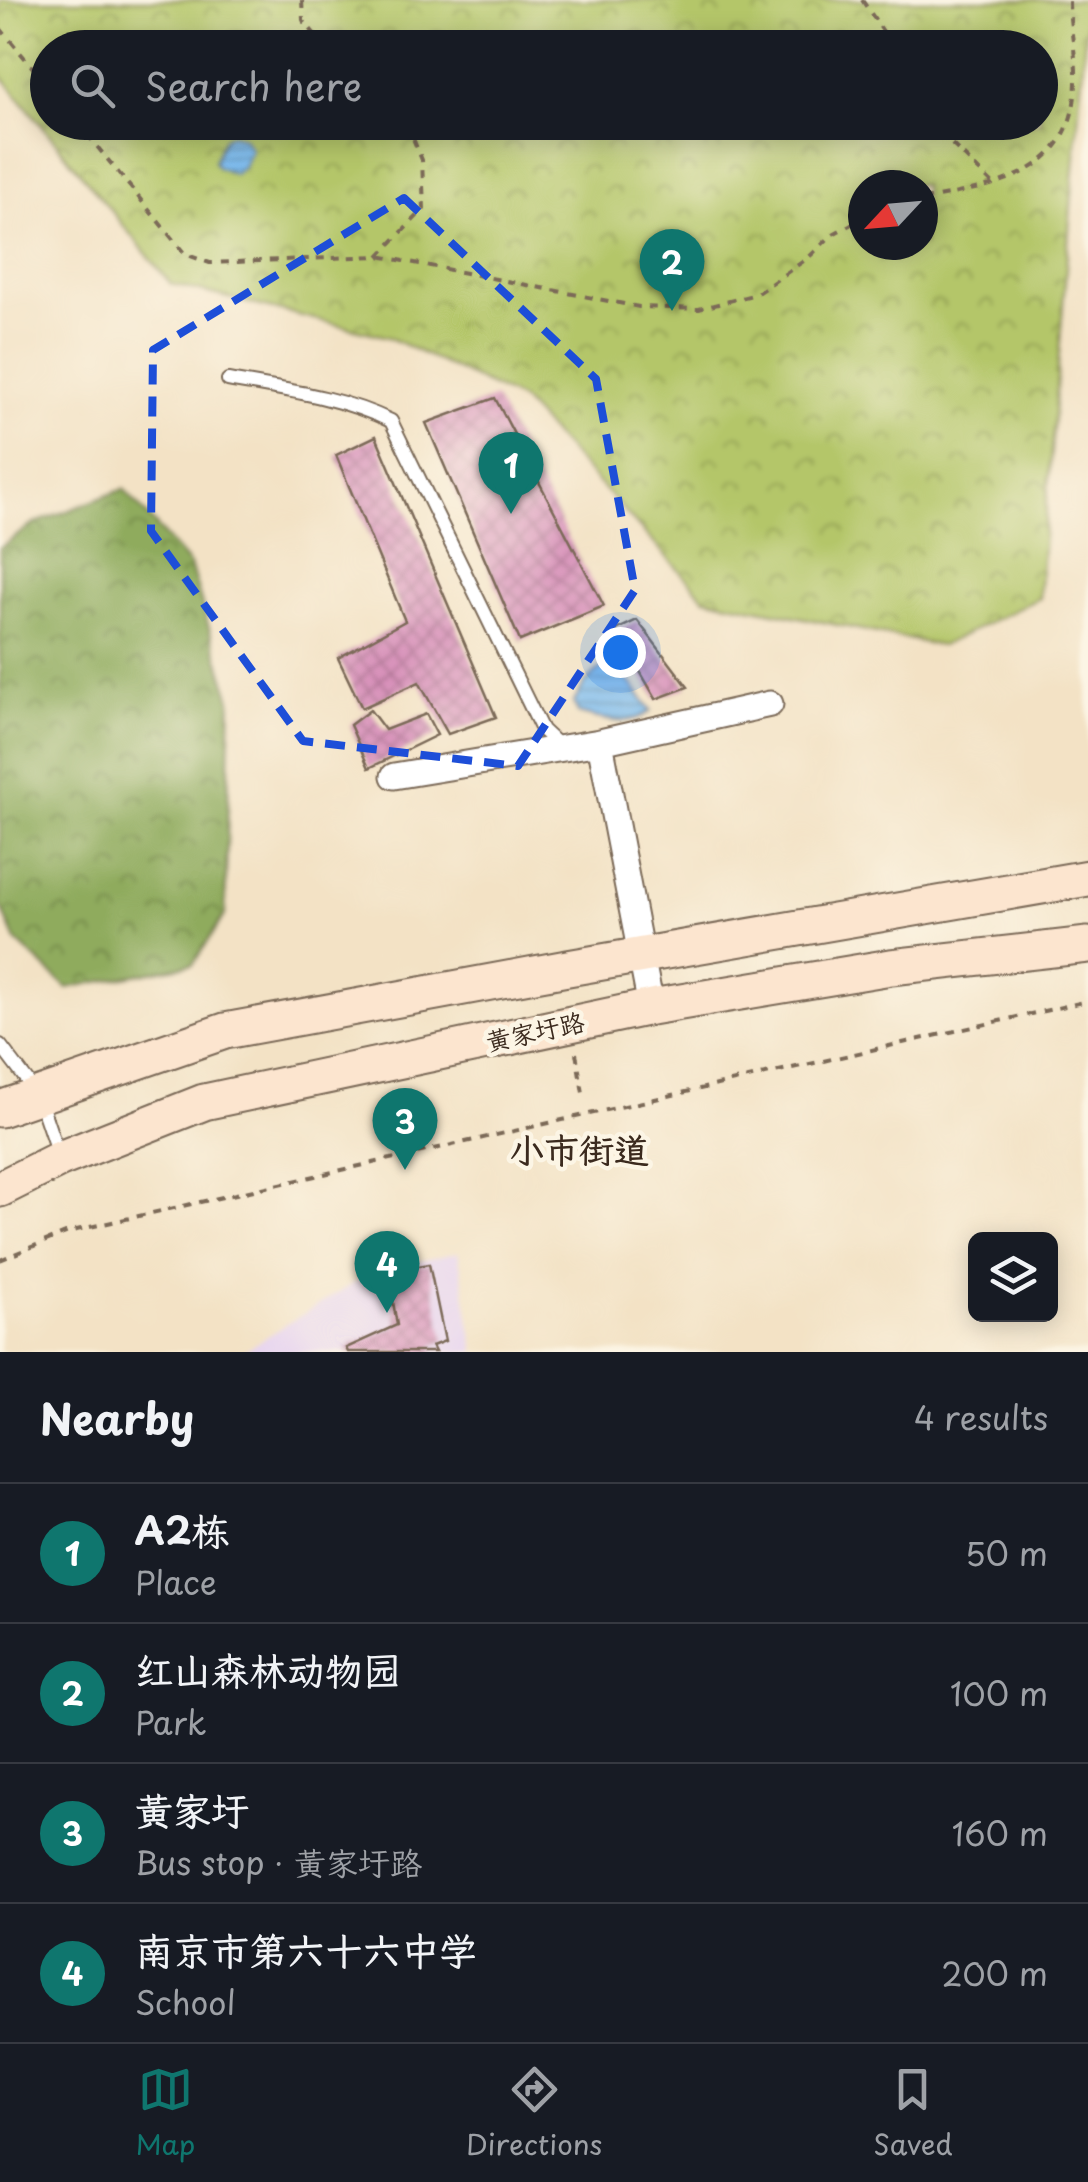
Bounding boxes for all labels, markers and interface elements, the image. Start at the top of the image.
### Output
search box [30,30,1058,140]
text: Search here [145,57,362,114]
icon: search [65,58,120,113]
north arrow [848,170,938,260]
pin: 2 [640,228,704,311]
pin: 1 [478,432,544,514]
your location [595,627,646,678]
street label: 黄家圩路 [482,1002,588,1060]
pin: 3 [372,1088,438,1170]
district label: 小市街道 [509,1122,649,1175]
pin: 4 [354,1230,420,1313]
map controls [968,1232,1058,1322]
button: layers [968,1232,1058,1322]
text: Nearby [40,1386,194,1449]
text: 4 results [914,1393,1048,1441]
text: A2栋 [135,1501,230,1558]
text: 1 [65,1529,80,1577]
text: 50 m [965,1529,1048,1577]
text: Place [135,1558,217,1606]
text: 红山森林动物园 [135,1641,401,1698]
text: 2 [61,1669,84,1717]
text: 100 m [950,1669,1048,1717]
text: Park [135,1698,207,1746]
text: 黄家圩 [135,1781,249,1838]
text: 3 [62,1809,83,1857]
text: 160 m [952,1809,1048,1857]
text: Bus stop · 黄家圩路 [135,1838,422,1886]
text: 南京市第六十六中学 [135,1921,477,1978]
text: 4 [62,1949,83,1997]
text: 200 m [941,1949,1048,1997]
text: School [135,1978,236,2026]
tab: Map [135,2062,195,2165]
tab: Directions [466,2062,602,2165]
tab: Saved [873,2062,953,2165]

